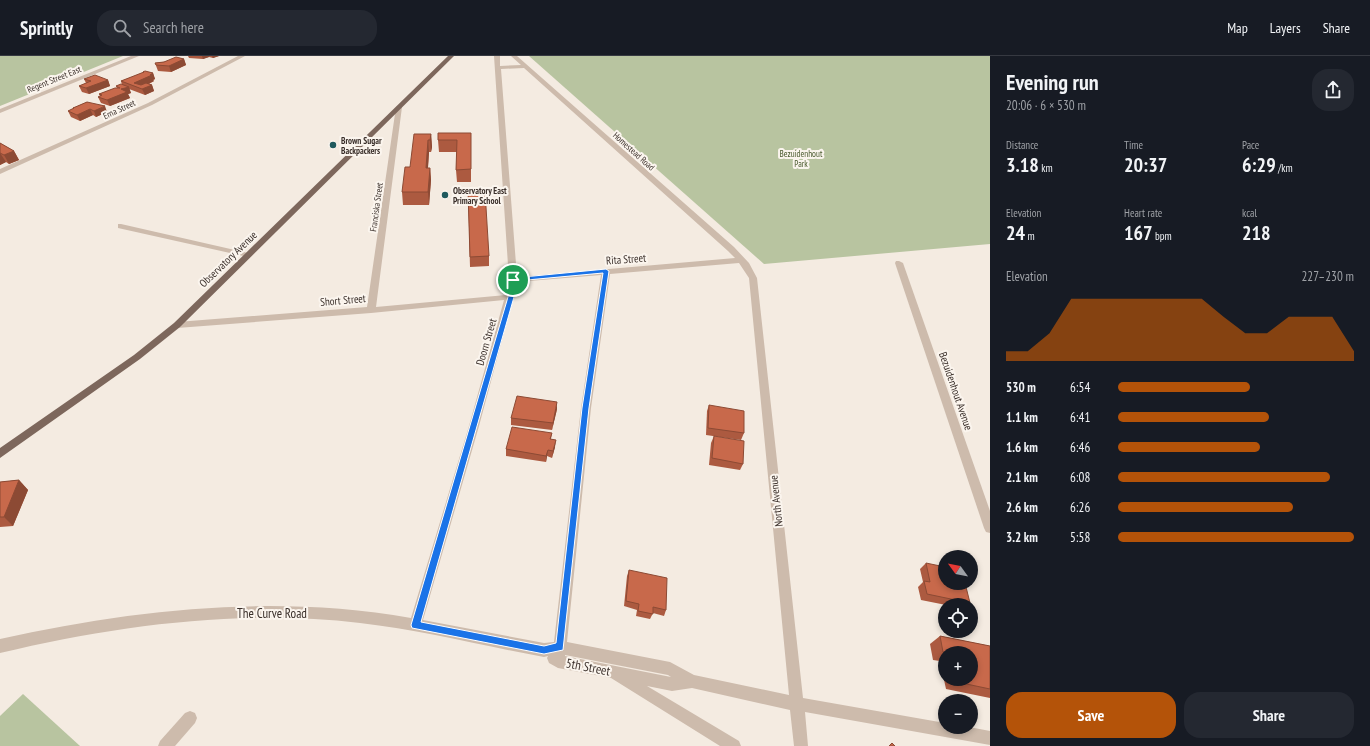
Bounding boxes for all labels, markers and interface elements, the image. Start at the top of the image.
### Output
search box [97,10,377,46]
text: Sprintly [20,16,73,40]
icon: search [111,17,133,39]
text: Search here [143,18,204,37]
text: Map [1227,19,1248,37]
text: Layers [1270,19,1301,37]
text: Share [1323,19,1350,37]
street label: Regent Street East [25,63,83,95]
text: Evening run [1006,68,1099,96]
button: share [1312,69,1354,111]
street label: Erna Street [101,97,137,121]
text: 20:06 · 6 × 530 m [1006,97,1086,114]
street label: Homestead Road [611,129,657,173]
place label: Brown Sugar Backpackers [341,135,382,156]
text: Distance [1006,138,1038,152]
text: Time [1124,138,1143,152]
text: Pace [1242,138,1259,152]
marker: Brown Sugar Backpackers [328,140,338,150]
park label: Bezuidenhout Park [780,148,823,169]
text: 3.18 [1006,152,1039,178]
text: 20:37 [1124,152,1167,178]
text: 6:29 [1242,152,1276,178]
text: km [1039,161,1053,175]
text: /km [1276,161,1293,175]
street label: Franciska Street [367,181,385,232]
place label: Observatory East Primary School [453,185,507,206]
marker: Observatory East Primary School [440,190,450,200]
text: Elevation [1006,206,1041,220]
text: Heart rate [1124,206,1162,220]
text: kcal [1242,206,1257,220]
text: 24 [1006,220,1025,246]
text: 167 [1124,220,1153,246]
text: 218 [1242,220,1271,246]
street label: Observatory Avenue [196,228,260,290]
text: m [1025,229,1035,243]
text: bpm [1153,229,1172,243]
street label: Rita Street [605,251,647,267]
pin [496,263,530,297]
text: Elevation [1006,268,1048,285]
text: 227–230 m [1301,268,1354,285]
icon: arrive [502,269,524,291]
street label: Short Street [320,291,366,309]
street label: Doorn Street [473,317,499,367]
street label: Bezuidenhout Avenue [936,350,976,433]
text: 530 m [1006,379,1036,396]
text: 6:54 [1070,379,1090,396]
text: 1.1 km [1006,409,1038,426]
text: 6:41 [1070,409,1090,426]
text: 1.6 km [1006,439,1038,456]
text: 6:46 [1070,439,1090,456]
text: 2.1 km [1006,469,1038,486]
text: 6:08 [1070,469,1090,486]
street label: North Avenue [766,474,786,527]
text: 2.6 km [1006,499,1038,516]
text: 6:26 [1070,499,1090,516]
text: 3.2 km [1006,529,1038,546]
text: 5:58 [1070,529,1090,546]
north arrow [938,550,978,590]
map controls [938,550,978,734]
button: locate [938,598,978,638]
street label: The Curve Road [237,605,307,622]
button: + [938,646,978,686]
street label: 5th Street [564,654,612,680]
button: Save [1006,692,1176,738]
button: Share [1184,692,1354,738]
button: − [938,694,978,734]

